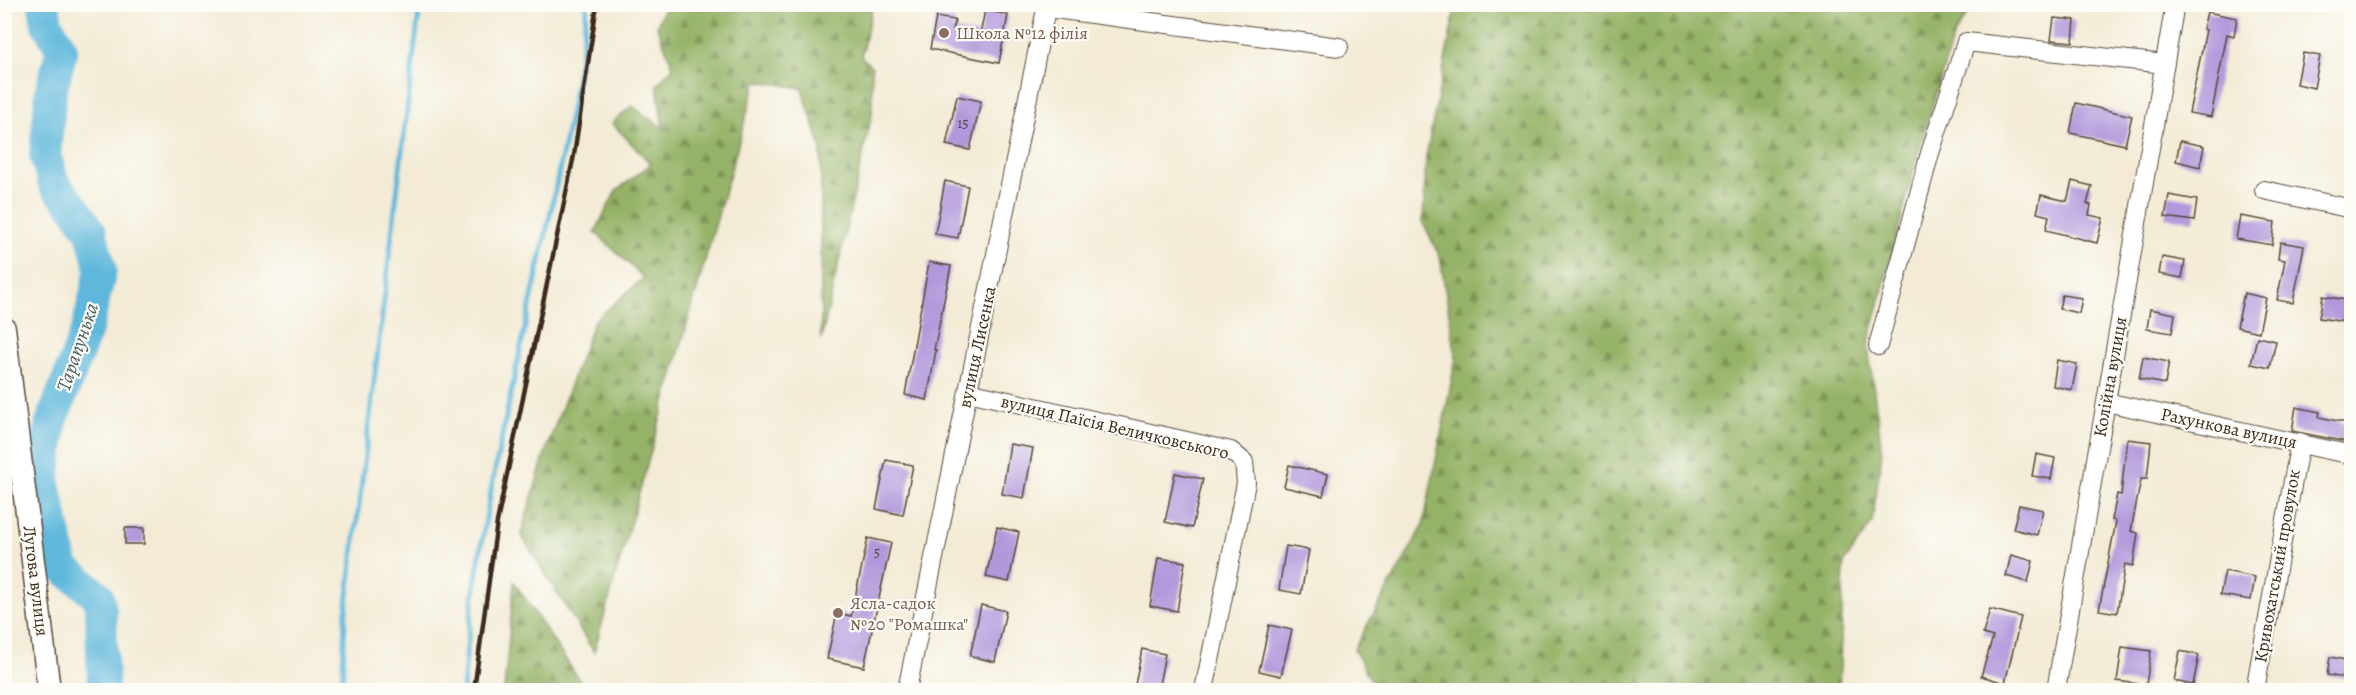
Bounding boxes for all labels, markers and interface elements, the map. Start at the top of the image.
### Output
place label: Школа №12 філія [956,21,1088,45]
marker: Школа №12 філія [937,26,951,40]
house number: 15 [957,113,969,133]
street label: вулиця Лисенка [952,283,1002,410]
water label: Тарапунька [50,299,105,395]
street label: Колійна вулиця [2088,315,2132,439]
street label: вулиця Паїсія Величковського [999,389,1231,465]
street label: Рахункова вулиця [2159,402,2299,454]
street label: Кривохатський провулок [2248,468,2306,664]
street label: Лугова вулиця [17,524,55,638]
house number: 5 [874,542,880,562]
place label: Ясла-садок №20 "Ромашка" [850,591,968,636]
marker: Ясла-садок №20 "Ромашка" [831,606,845,620]

